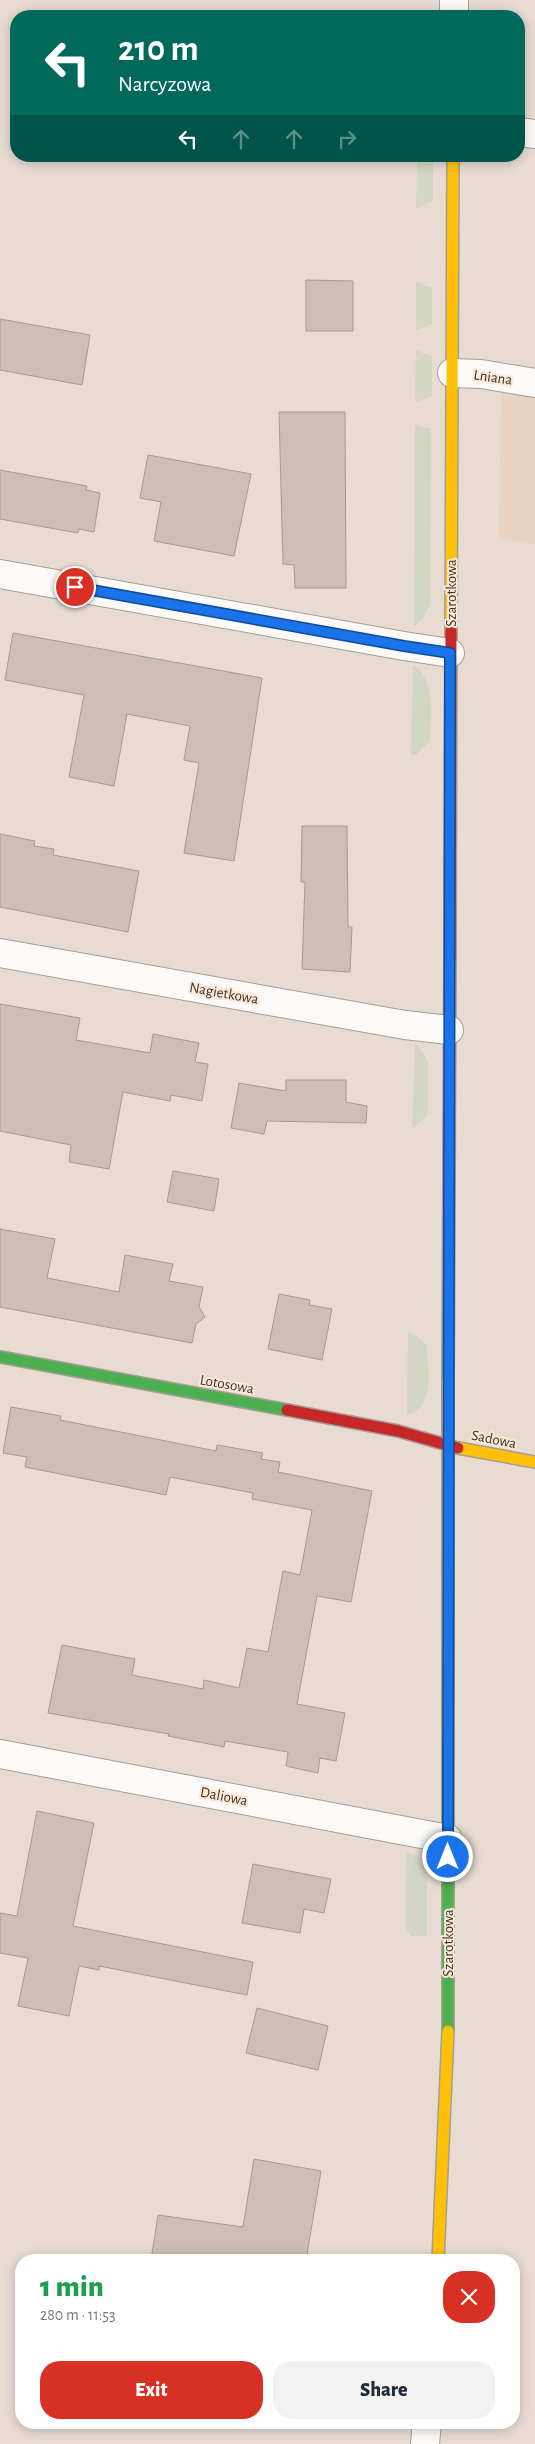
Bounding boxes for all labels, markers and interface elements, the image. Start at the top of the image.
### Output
icon: left [35,30,100,95]
text: 210 m [118,32,199,67]
text: Narcyzowa [118,73,211,95]
icon: left [174,125,202,153]
icon: ahead [227,125,255,153]
icon: ahead [280,125,308,153]
icon: right [333,125,361,153]
street label: Lniana [473,367,513,388]
street label: Szarotkowa [444,559,459,627]
pin [54,566,96,608]
icon: arrive [61,573,89,601]
street label: Nagietkowa [188,980,260,1007]
street label: Lotosowa [199,1372,255,1397]
street label: Sadowa [470,1428,518,1451]
street label: Daliowa [199,1785,249,1808]
position arrow [421,1830,473,1882]
street label: Szarotkowa [441,1909,456,1977]
button: close [443,2271,495,2323]
text: 1 min [40,2272,104,2302]
text: 280 m · 11:53 [40,2307,116,2323]
button: Exit [40,2361,263,2419]
button: Share [273,2361,495,2419]

